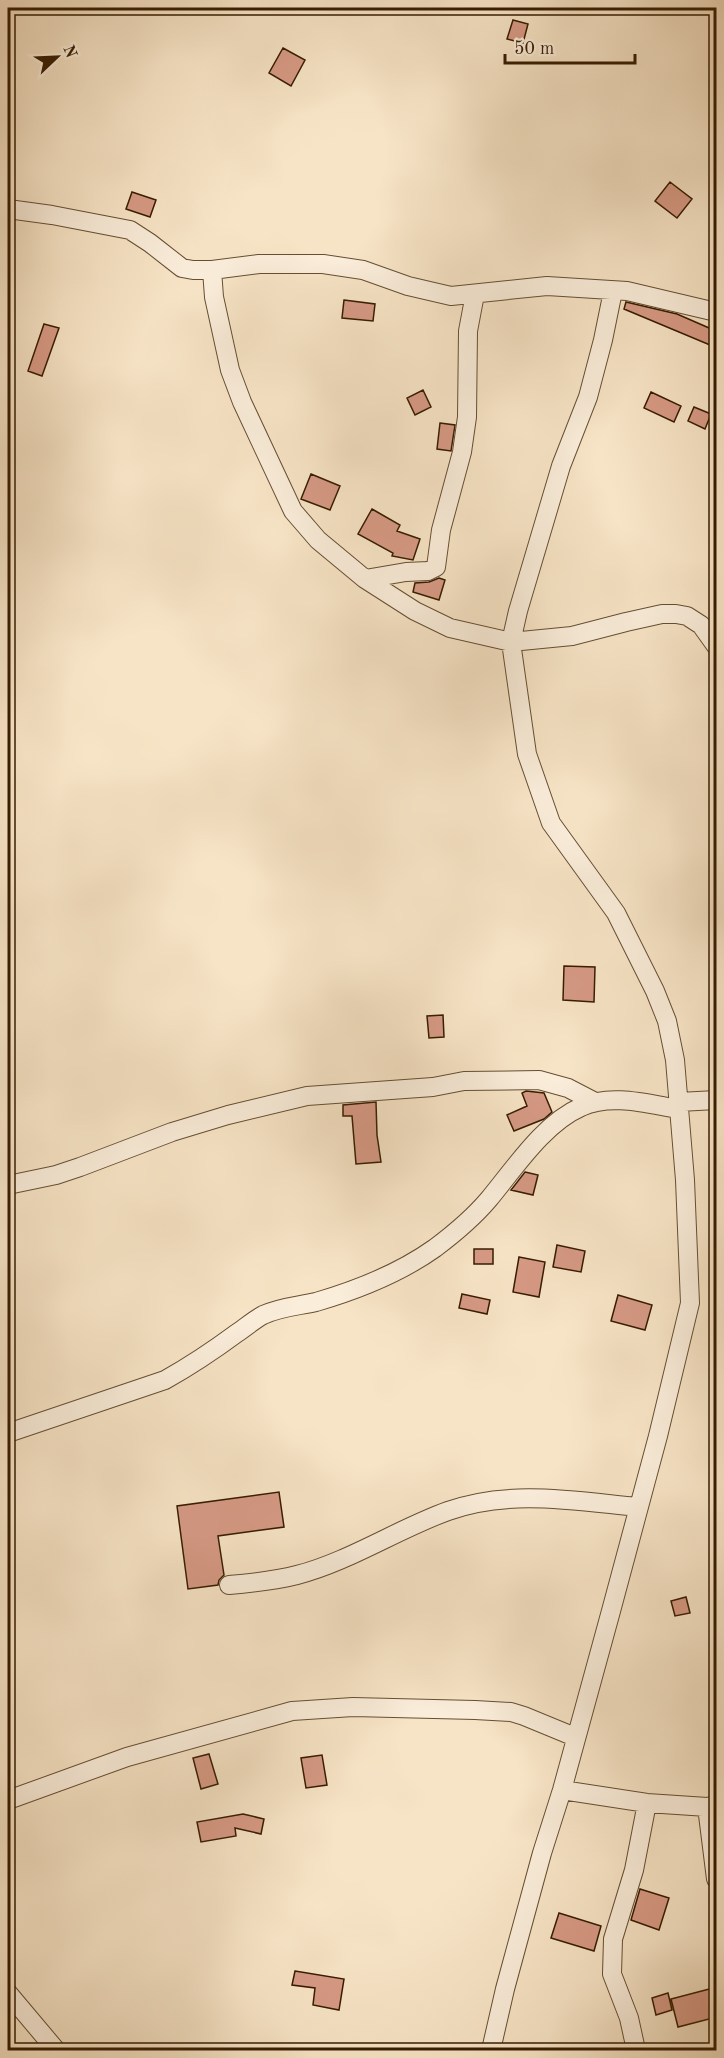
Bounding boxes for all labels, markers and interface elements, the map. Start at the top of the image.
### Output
north arrow [27,27,87,87]
scale bar [505,27,636,65]
text: 50 m [514,40,554,58]
text: N [59,43,79,61]

